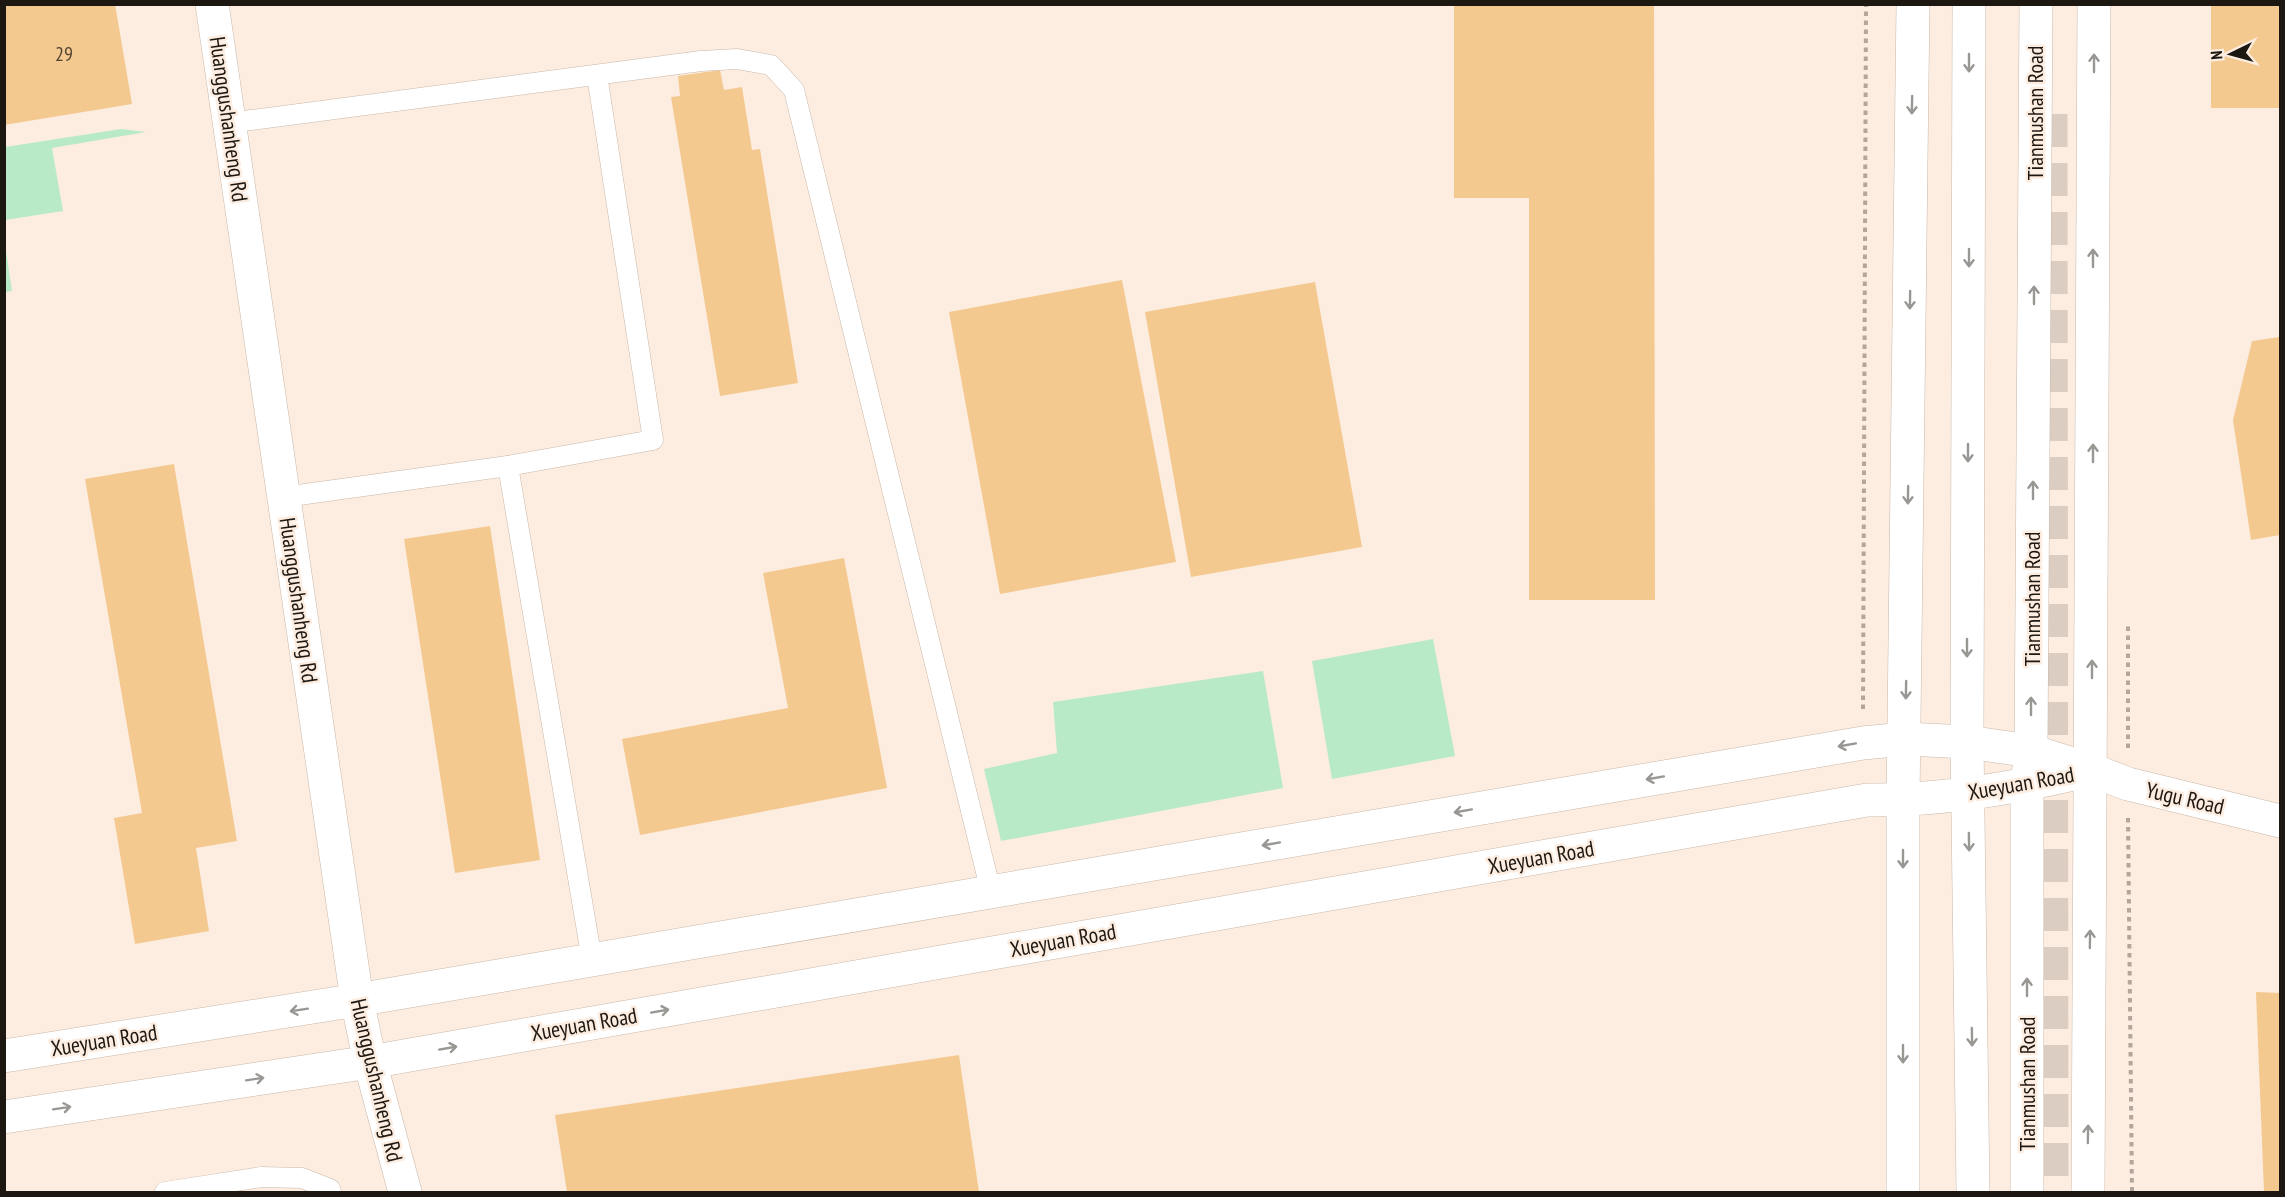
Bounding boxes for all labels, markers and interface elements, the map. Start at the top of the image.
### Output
north arrow [2201,24,2261,84]
street label: Huanggushanheng Rd [204,35,254,203]
house number: 29 [55,41,73,67]
street label: Tianmushan Road [2021,46,2049,180]
text: N [2206,50,2226,60]
one-way arrow [1963,52,1975,72]
one-way arrow [2088,54,2100,74]
one-way arrow [1906,94,1918,114]
one-way arrow [1963,247,1975,267]
one-way arrow [2087,249,2099,269]
one-way arrow [2028,285,2040,305]
one-way arrow [1904,289,1916,309]
one-way arrow [1962,442,1974,462]
one-way arrow [2087,444,2099,464]
one-way arrow [2027,480,2039,500]
one-way arrow [1902,484,1914,504]
street label: Huanggushanheng Rd [274,516,324,684]
street label: Tianmushan Road [2018,532,2046,666]
one-way arrow [1961,637,1973,657]
one-way arrow [2086,660,2098,680]
one-way arrow [1900,679,1912,699]
one-way arrow [2025,696,2037,716]
one-way arrow [1838,740,1858,751]
street label: Xueyuan Road [1966,760,2076,806]
one-way arrow [1646,773,1665,784]
street label: Yugu Road [2143,775,2227,821]
one-way arrow [1454,806,1473,817]
one-way arrow [1963,832,1975,852]
street label: Xueyuan Road [1486,834,1596,880]
one-way arrow [1261,839,1281,850]
one-way arrow [1897,849,1909,869]
street label: Xueyuan Road [1008,917,1118,963]
one-way arrow [2084,930,2096,950]
one-way arrow [2021,978,2033,998]
street label: Huanggushanheng Rd [345,996,409,1164]
street label: Xueyuan Road [529,1001,639,1047]
one-way arrow [290,1004,310,1015]
one-way arrow [650,1005,670,1016]
street label: Tianmushan Road [2013,1017,2041,1151]
street label: Xueyuan Road [49,1018,159,1062]
one-way arrow [1966,1027,1977,1047]
one-way arrow [437,1042,457,1053]
one-way arrow [1897,1044,1909,1064]
one-way arrow [245,1074,265,1085]
one-way arrow [52,1103,72,1114]
one-way arrow [2082,1125,2093,1145]

